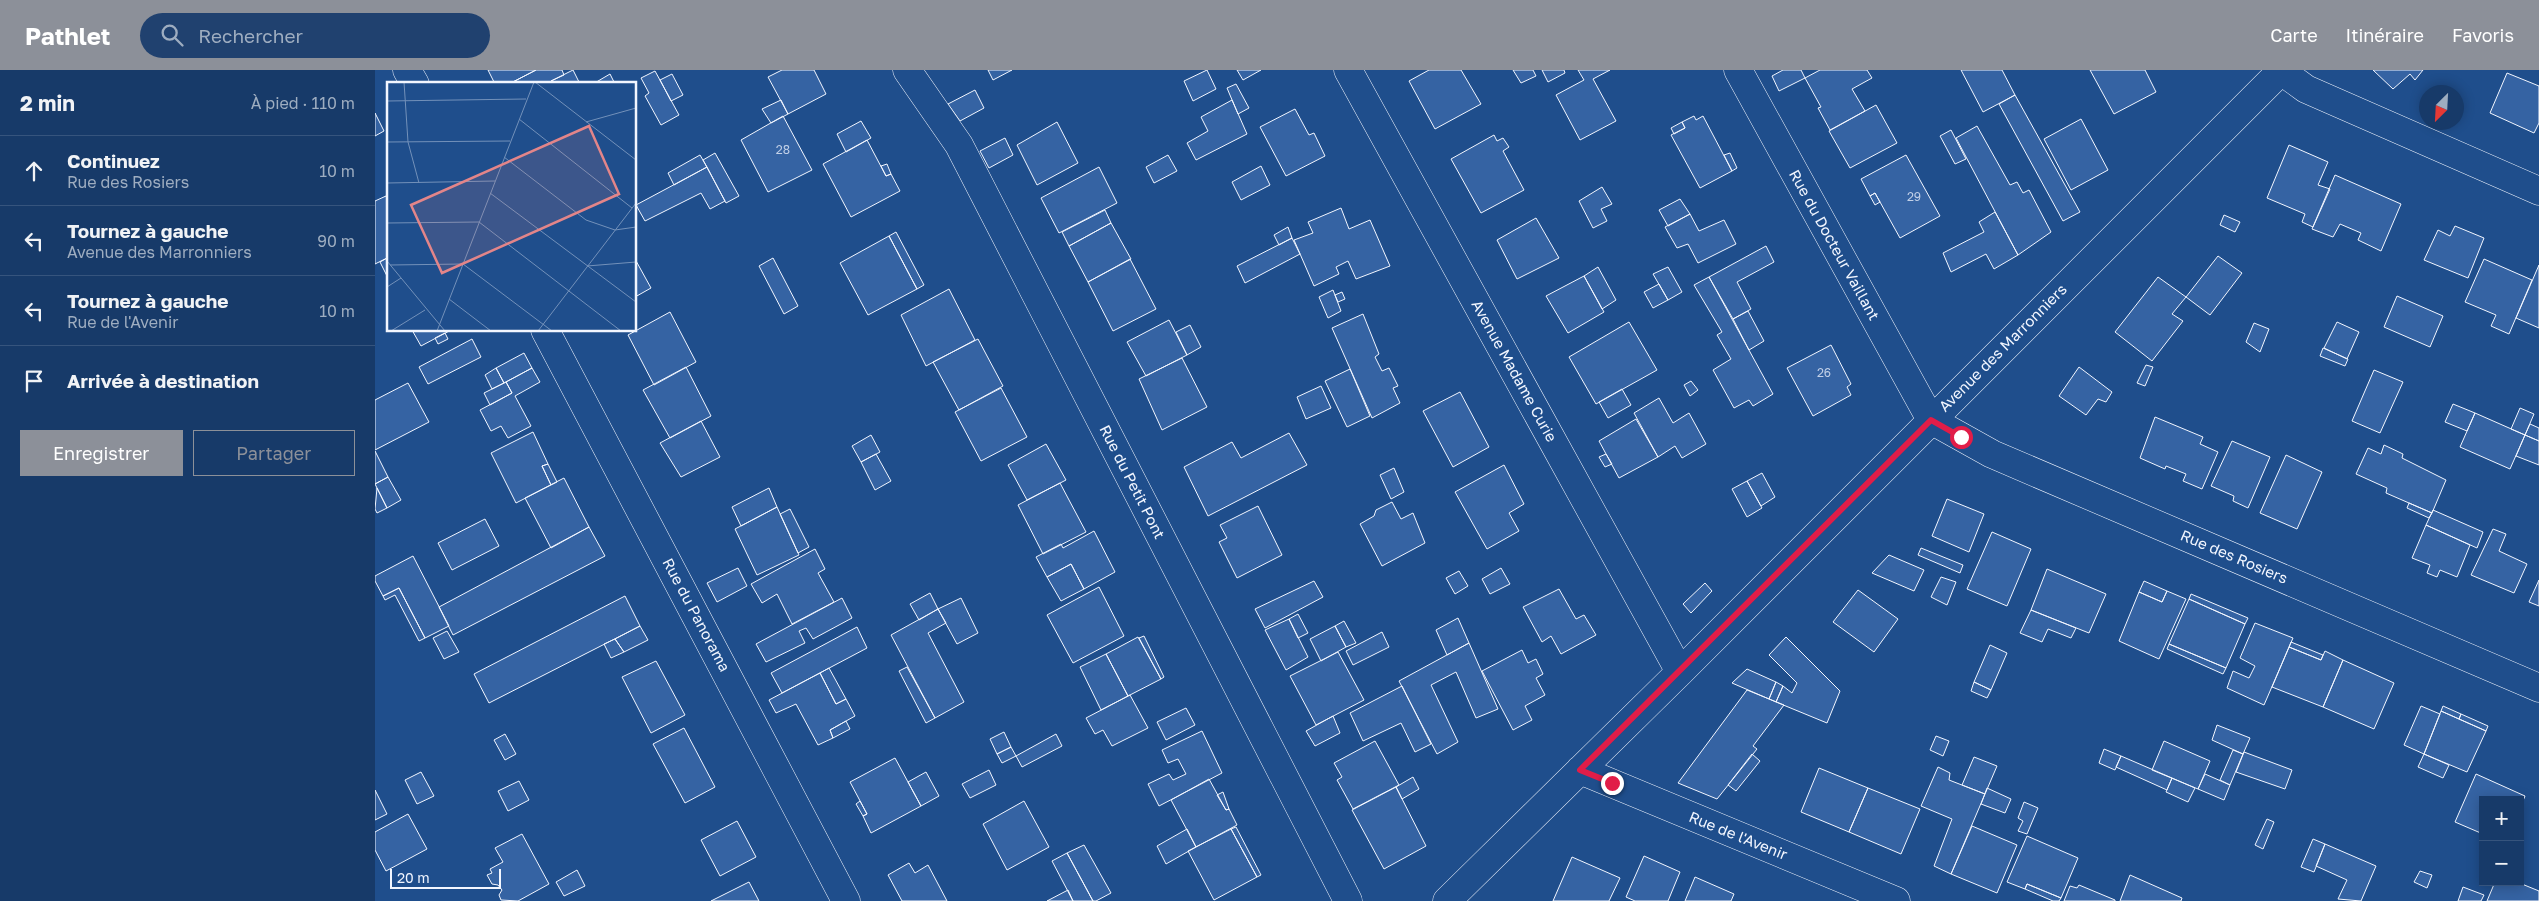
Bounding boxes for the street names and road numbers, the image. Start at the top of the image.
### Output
street label: Rue du Docteur Vaillant [1786,166,1884,323]
street label: Avenue des Marronniers [1935,280,2070,415]
street label: Avenue Madame Curie [1468,296,1562,445]
street label: Rue du Petit Pont [1096,422,1169,541]
street label: Rue des Rosiers [2178,525,2291,587]
street label: Rue du Panorama [659,555,734,674]
street label: Rue de l'Avenir [1687,807,1790,863]

